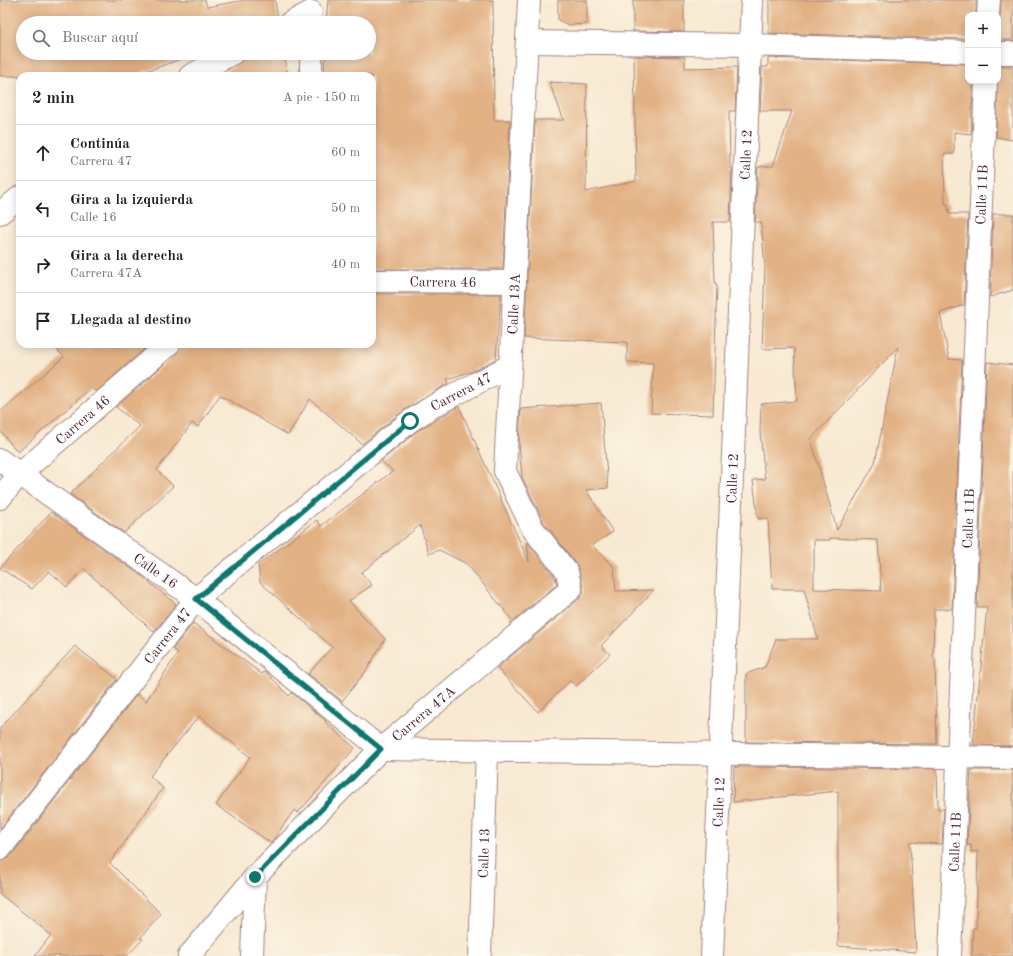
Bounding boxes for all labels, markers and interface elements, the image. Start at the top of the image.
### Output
map controls [965,12,1001,84]
button: + [965,12,1001,48]
search box [16,16,376,60]
icon: search [30,27,52,49]
text: Buscar aquí [62,31,138,46]
button: − [965,48,1001,84]
text: 2 min [32,90,75,107]
text: A pie · 150 m [283,91,360,104]
street label: Calle 12 [738,129,755,180]
text: Continúa [70,137,130,152]
icon: ahead [32,142,54,164]
text: 60 m [331,146,360,159]
text: Carrera 47 [70,155,132,168]
street label: Calle 11B [974,164,991,225]
text: Gira a la izquierda [70,193,193,208]
icon: left [32,198,54,220]
text: 50 m [331,202,360,215]
text: Calle 16 [70,211,117,224]
text: Gira a la derecha [70,249,184,264]
icon: right [32,254,54,276]
text: 40 m [331,258,360,271]
text: Carrera 47A [70,267,142,280]
street label: Calle 13A [506,273,523,335]
street label: Carrera 46 [409,275,477,290]
icon: arrive [32,310,54,332]
text: Llegada al destino [70,313,191,328]
street label: Carrera 47 [428,370,494,414]
street label: Carrera 46 [53,393,113,448]
route start [401,412,419,430]
street label: Calle 12 [725,453,741,504]
street label: Calle 11B [961,488,977,549]
street label: Calle 16 [131,551,180,592]
street label: Carrera 47 [142,606,194,667]
street label: Carrera 47A [390,683,459,744]
street label: Calle 12 [711,777,727,828]
street label: Calle 11B [947,812,964,872]
street label: Calle 13 [477,828,492,879]
route end [246,868,264,886]

